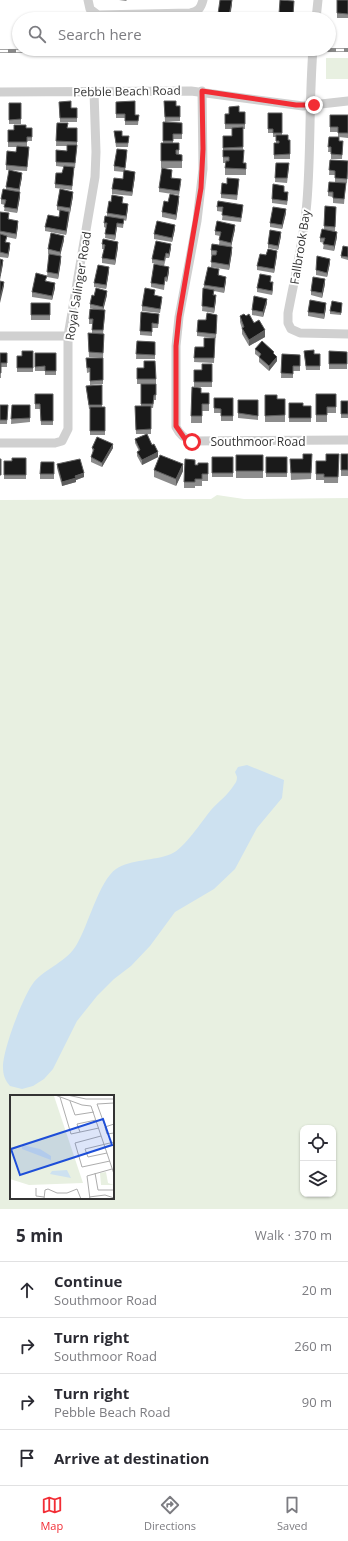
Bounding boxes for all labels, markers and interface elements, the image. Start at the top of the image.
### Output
search box [12,12,336,56]
icon: search [26,23,48,45]
text: Search here [58,24,142,44]
street label: Pebble Beach Road [73,82,181,100]
route end [305,96,323,114]
street label: Fallbrook Bay [286,207,314,286]
street label: Royal Salinger Road [61,230,95,342]
route start [183,433,201,451]
street label: Southmoor Road [211,433,306,450]
inset map [10,1095,114,1199]
map controls [300,1125,336,1197]
button: locate [300,1125,336,1161]
button: layers [300,1161,336,1197]
text: 5 min [16,1224,63,1247]
text: Walk · 370 m [255,1226,332,1244]
text: Continue [54,1271,122,1291]
icon: ahead [16,1279,38,1301]
text: 20 m [302,1281,332,1299]
text: Southmoor Road [54,1291,157,1309]
text: Turn right [54,1327,129,1347]
icon: right [16,1335,38,1357]
text: 260 m [294,1337,332,1355]
text: Southmoor Road [54,1347,157,1365]
text: Turn right [54,1383,129,1403]
icon: right [16,1391,38,1413]
text: 90 m [302,1393,332,1411]
text: Pebble Beach Road [54,1403,171,1421]
icon: arrive [16,1447,38,1469]
text: Arrive at destination [54,1448,209,1468]
tab: Map [40,1494,63,1533]
tab: Directions [144,1494,196,1533]
tab: Saved [277,1494,308,1533]

